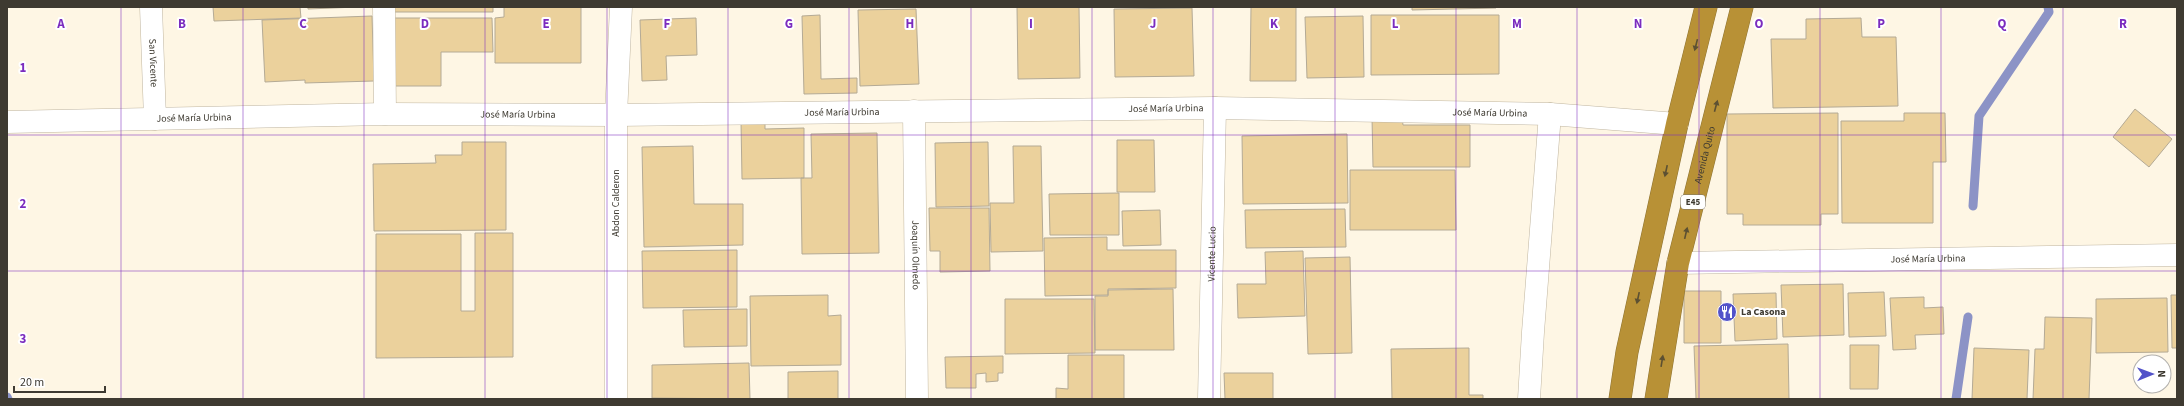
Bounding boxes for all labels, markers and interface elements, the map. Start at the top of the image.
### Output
text: A [56,15,65,33]
text: B [178,15,186,33]
text: C [299,15,307,33]
text: D [421,15,429,33]
text: E [542,15,550,33]
text: F [664,15,671,33]
text: G [785,15,793,33]
text: H [906,15,914,33]
text: I [1029,15,1033,33]
text: J [1150,15,1156,33]
text: K [1270,15,1279,33]
text: L [1392,15,1399,33]
text: M [1512,15,1522,33]
text: N [1634,15,1642,33]
text: O [1755,15,1764,33]
text: P [1877,15,1885,33]
text: Q [1998,15,2007,33]
text: R [2119,15,2127,33]
street label: San Vicente [145,38,161,87]
one-way arrow [1693,39,1699,51]
text: 1 [20,59,27,77]
one-way arrow [1713,100,1719,112]
street label: José María Urbina [1128,101,1204,116]
street label: José María Urbina [804,105,880,120]
street label: José María Urbina [1452,105,1528,121]
street label: José María Urbina [480,107,556,122]
street label: José María Urbina [156,110,232,126]
street label: Avenida Quito [1691,125,1719,185]
one-way arrow [1663,165,1669,178]
street label: Abdon Calderon [609,169,623,237]
text: 2 [20,195,27,213]
road number: E45 [1681,195,1705,209]
street label: Joaquín Olmedo [908,220,923,290]
street label: Vicente Lucio [1204,226,1220,282]
one-way arrow [1683,227,1689,239]
street label: José María Urbina [1890,251,1966,267]
one-way arrow [1635,292,1641,304]
restaurant icon: La Casona [1716,301,1738,323]
place label: La Casona [1741,305,1786,319]
text: 3 [20,330,27,348]
one-way arrow [1659,354,1665,367]
north arrow [2132,354,2172,394]
scale bar [14,368,105,394]
text: N [2154,370,2169,378]
text: 20 m [20,374,44,391]

